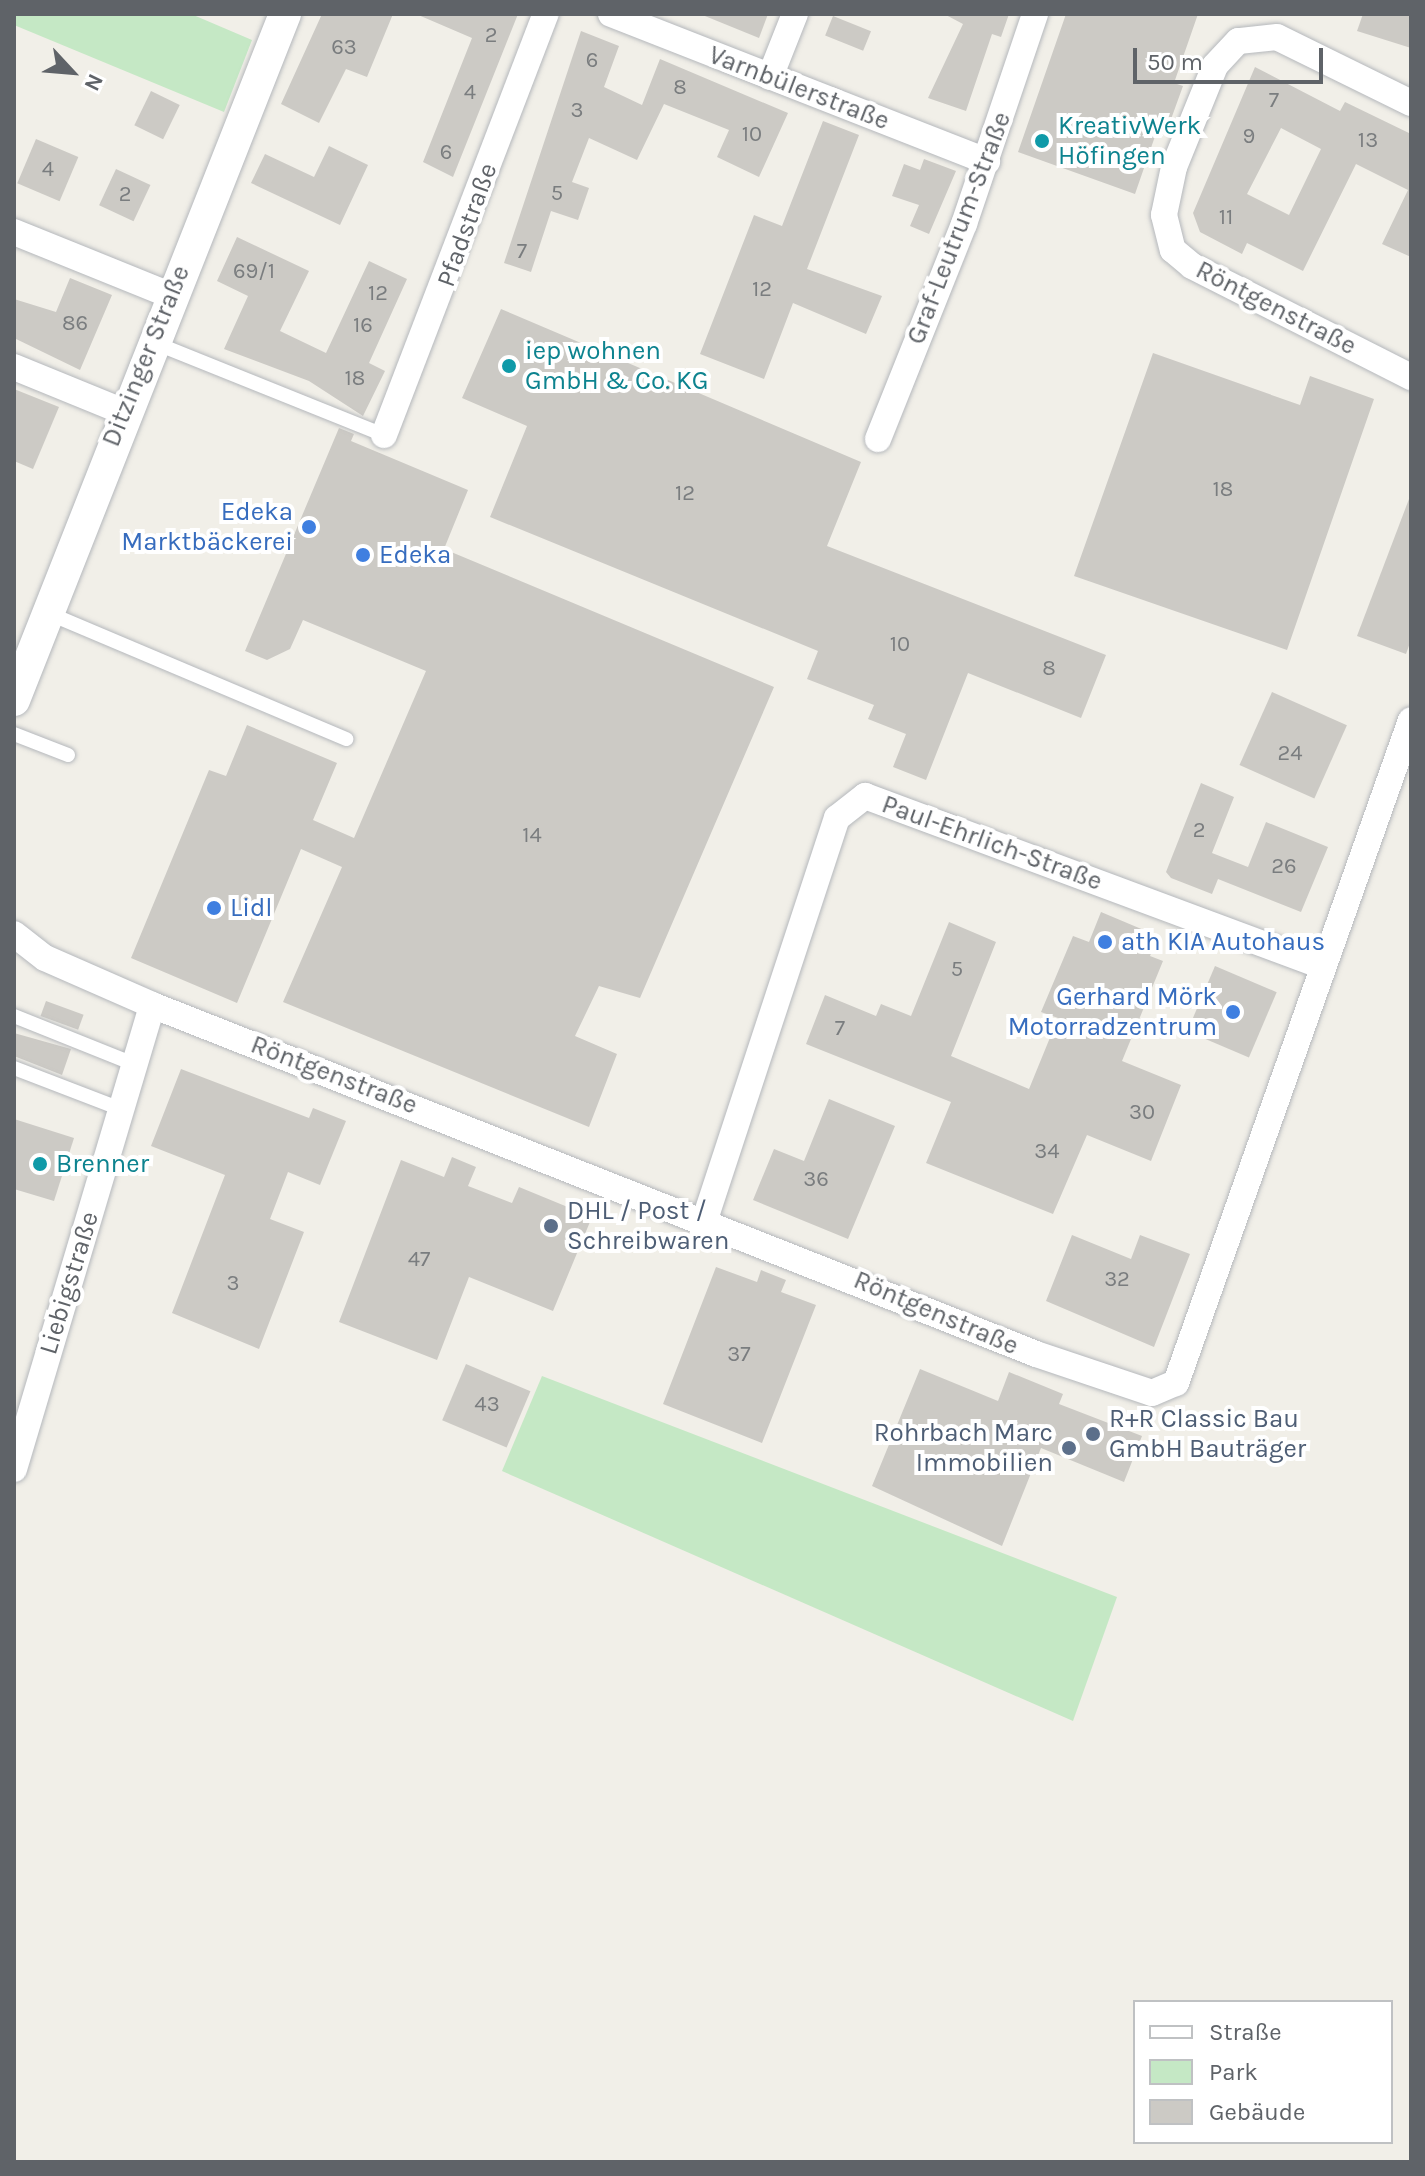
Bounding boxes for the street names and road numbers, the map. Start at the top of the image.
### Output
street label: Varnbülerstraße [704,39,894,137]
street label: Graf-Leutrum-Straße [900,107,1018,349]
street label: Pfadstraße [430,159,504,291]
street label: Röntgenstraße [1191,254,1361,362]
street label: Ditzinger Straße [95,261,197,451]
street label: Paul-Ehrlich-Straße [878,789,1106,897]
street label: Röntgenstraße [246,1029,422,1121]
street label: Liebigstraße [33,1208,105,1358]
street label: Röntgenstraße [849,1264,1023,1362]

